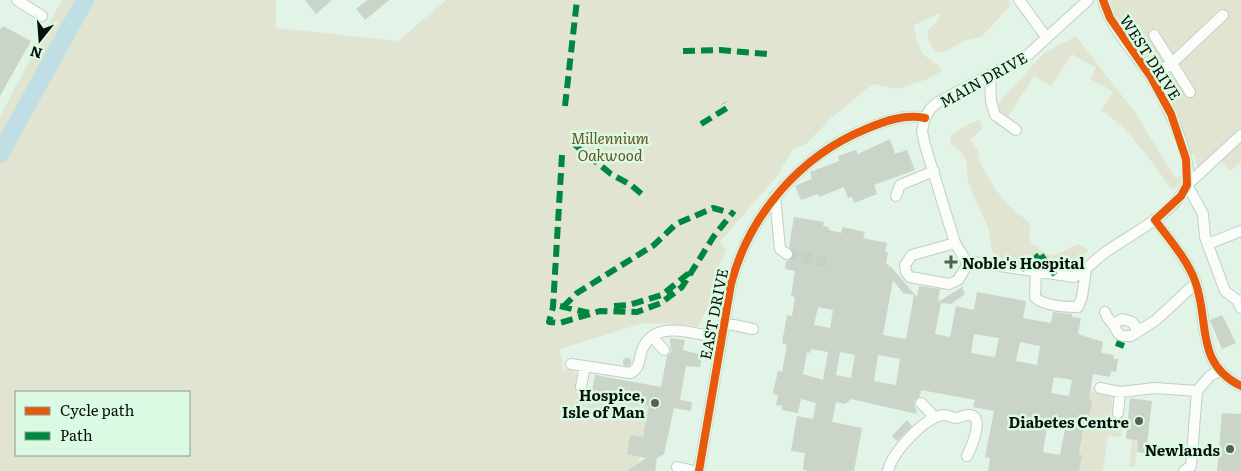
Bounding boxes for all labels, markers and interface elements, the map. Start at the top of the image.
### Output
street label: WEST DRIVE [1115,10,1187,104]
north arrow [15,15,65,65]
text: N [27,42,44,65]
street label: MAIN DRIVE [935,45,1031,113]
park label: Millennium Oakwood [571,126,649,166]
place label: Noble's Hospital [962,251,1085,274]
marker: Noble's Hospital [944,255,958,269]
street label: EAST DRIVE [693,266,733,362]
place label: Hospice, Isle of Man [562,383,646,423]
legend [15,391,190,456]
marker: Hospice, Isle of Man [649,397,661,409]
text: Cycle path [60,398,135,421]
place label: Diabetes Centre [1009,410,1130,433]
marker: Diabetes Centre [1133,415,1145,427]
text: Path [60,423,93,446]
place label: Newlands [1145,438,1221,461]
marker: Newlands [1224,443,1236,455]

